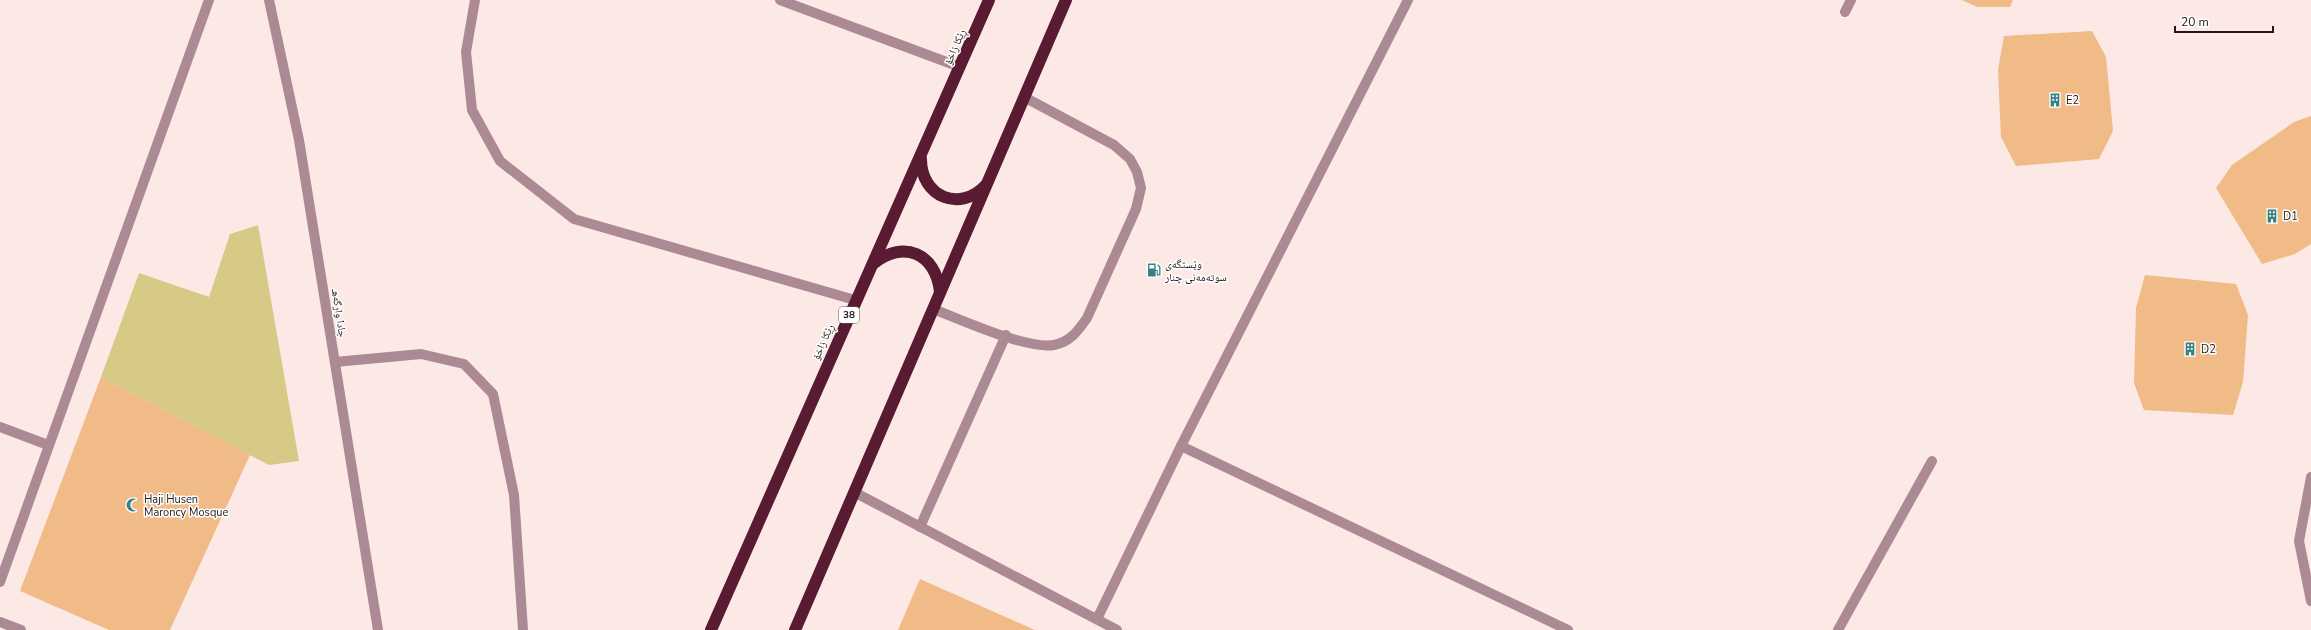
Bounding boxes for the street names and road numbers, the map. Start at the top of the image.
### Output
street label: ڕێکا زاخۆ [941,27,971,68]
street label: جادا وارگه‌هـ [328,287,350,338]
road number: 38 [839,307,859,323]
street label: ڕێکا زاخۆ [808,322,839,363]

